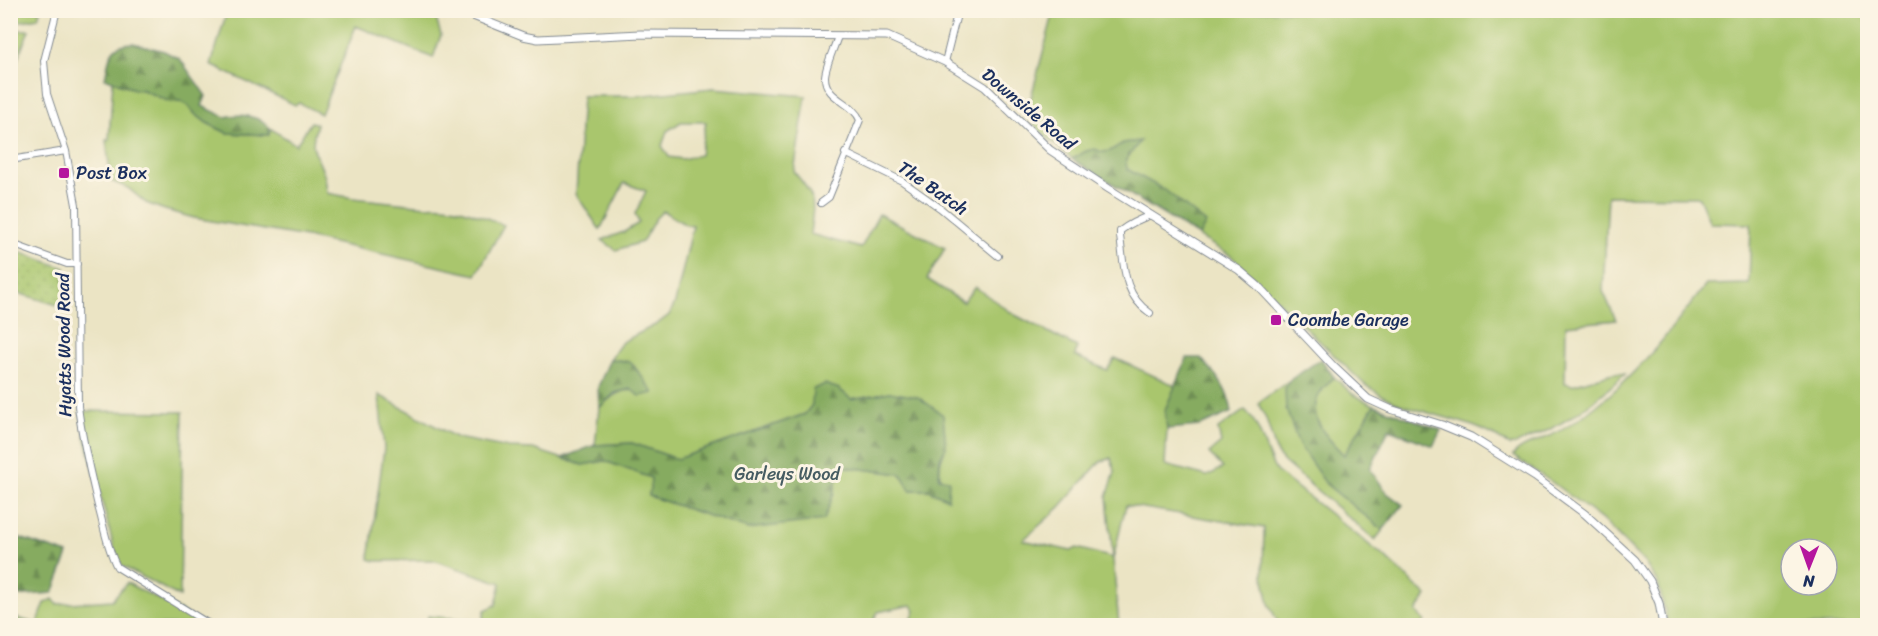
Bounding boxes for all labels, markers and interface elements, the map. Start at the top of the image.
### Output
street label: Downside Road [974,60,1085,159]
street label: The Batch [891,152,975,224]
place label: Post Box [76,157,148,189]
marker: Post Box [57,166,71,180]
street label: Hyatts Wood Road [47,271,81,417]
place label: Coombe Garage [1288,304,1409,336]
marker: Coombe Garage [1269,313,1283,327]
park label: Garleys Wood [734,458,841,490]
north arrow [1779,537,1839,597]
text: N [1802,567,1816,596]

